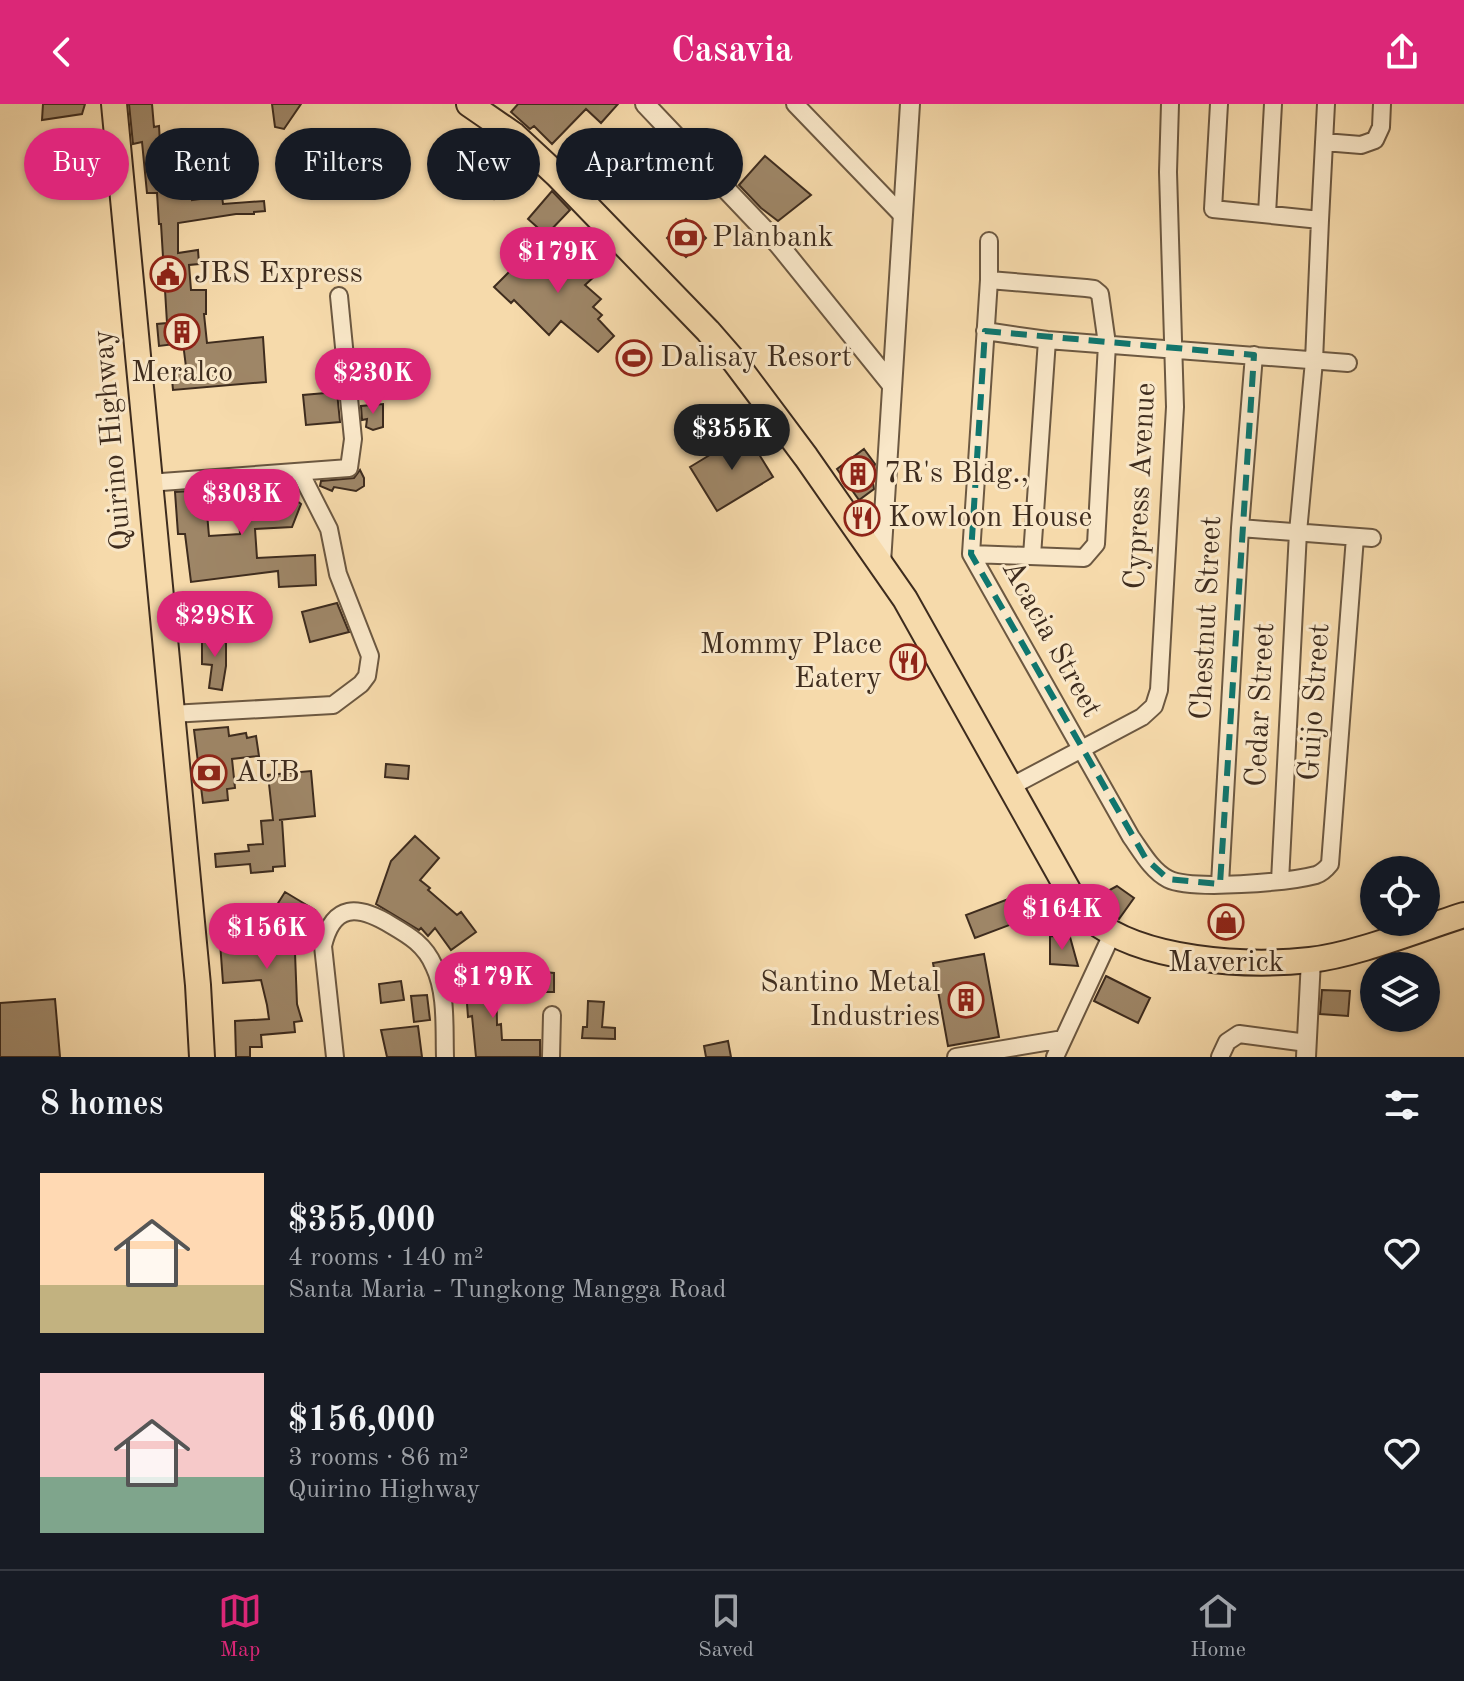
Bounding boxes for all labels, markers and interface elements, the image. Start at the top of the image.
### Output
icon: back [40,30,84,74]
icon: share [1380,30,1424,74]
text: Casavia [671,34,793,70]
chip: Buy [24,128,129,200]
chip: Rent [145,128,259,200]
chip: Filters [275,128,411,200]
chip: New [427,128,540,200]
chip: Apartment [556,128,743,200]
bank icon: Planbank [667,219,705,257]
place label: Planbank [712,223,834,253]
pin: $179K [502,227,614,295]
text: $179K [518,240,598,266]
public building icon: JRS Express [149,255,187,293]
place label: JRS Express [194,259,363,289]
building icon: Meralco [163,313,201,351]
street label: Quirino Highway [88,328,138,552]
sports icon: Dalisay Resort [615,339,653,377]
place label: Dalisay Resort [660,343,852,373]
pin: $230K [317,348,429,416]
place label: Meralco [131,358,233,388]
text: $230K [333,361,413,387]
street label: Cypress Avenue [1121,382,1161,590]
pin: $355K [676,404,788,472]
text: $355K [692,417,772,443]
building icon: 7R's Bldg., [839,455,877,493]
place label: 7R's Bldg., [884,459,1029,489]
pin: $303K [186,469,298,537]
text: $303K [202,482,282,508]
restaurant icon: Kowloon House [843,499,881,537]
place label: Kowloon House [888,503,1092,533]
street label: Chestnut Street [1187,515,1227,721]
street label: Acacia Street [996,555,1106,723]
pin: $298K [159,591,271,659]
text: $298K [175,604,255,630]
street label: Cedar Street [1242,622,1280,788]
street label: Guijo Street [1295,622,1335,782]
place label: Mommy Place Eatery [700,630,882,694]
restaurant icon: Mommy Place Eatery [889,643,927,681]
bank icon: AUB [190,754,228,792]
place label: AUB [235,758,300,788]
map controls [1360,856,1440,1032]
button: locate [1360,856,1440,936]
pin: $164K [1006,884,1118,952]
text: $164K [1022,897,1102,923]
pin: $156K [211,903,323,971]
shop icon: Maverick [1207,903,1245,941]
text: $156K [227,916,307,942]
place label: Maverick [1168,948,1284,978]
pin: $179K [437,952,549,1020]
button: layers [1360,952,1440,1032]
text: $179K [453,965,533,991]
place label: Santino Metal Industries [760,968,940,1032]
building icon: Santino Metal Industries [947,981,985,1019]
icon: filters [1380,1083,1424,1127]
text: 8 homes [40,1088,163,1122]
text: $355,000 [288,1204,436,1238]
icon: home [104,1205,200,1301]
icon: heart [1380,1231,1424,1275]
text: 4 rooms · 140 m² [288,1245,484,1271]
text: Santa Maria - Tungkong Mangga Road [288,1277,727,1303]
text: $156,000 [288,1404,436,1438]
icon: home [104,1405,200,1501]
icon: heart [1380,1431,1424,1475]
text: 3 rooms · 86 m² [288,1445,469,1471]
text: Quirino Highway [288,1477,480,1503]
tab: Map [218,1589,262,1664]
tab: Saved [698,1589,754,1664]
tab: Home [1190,1589,1246,1664]

